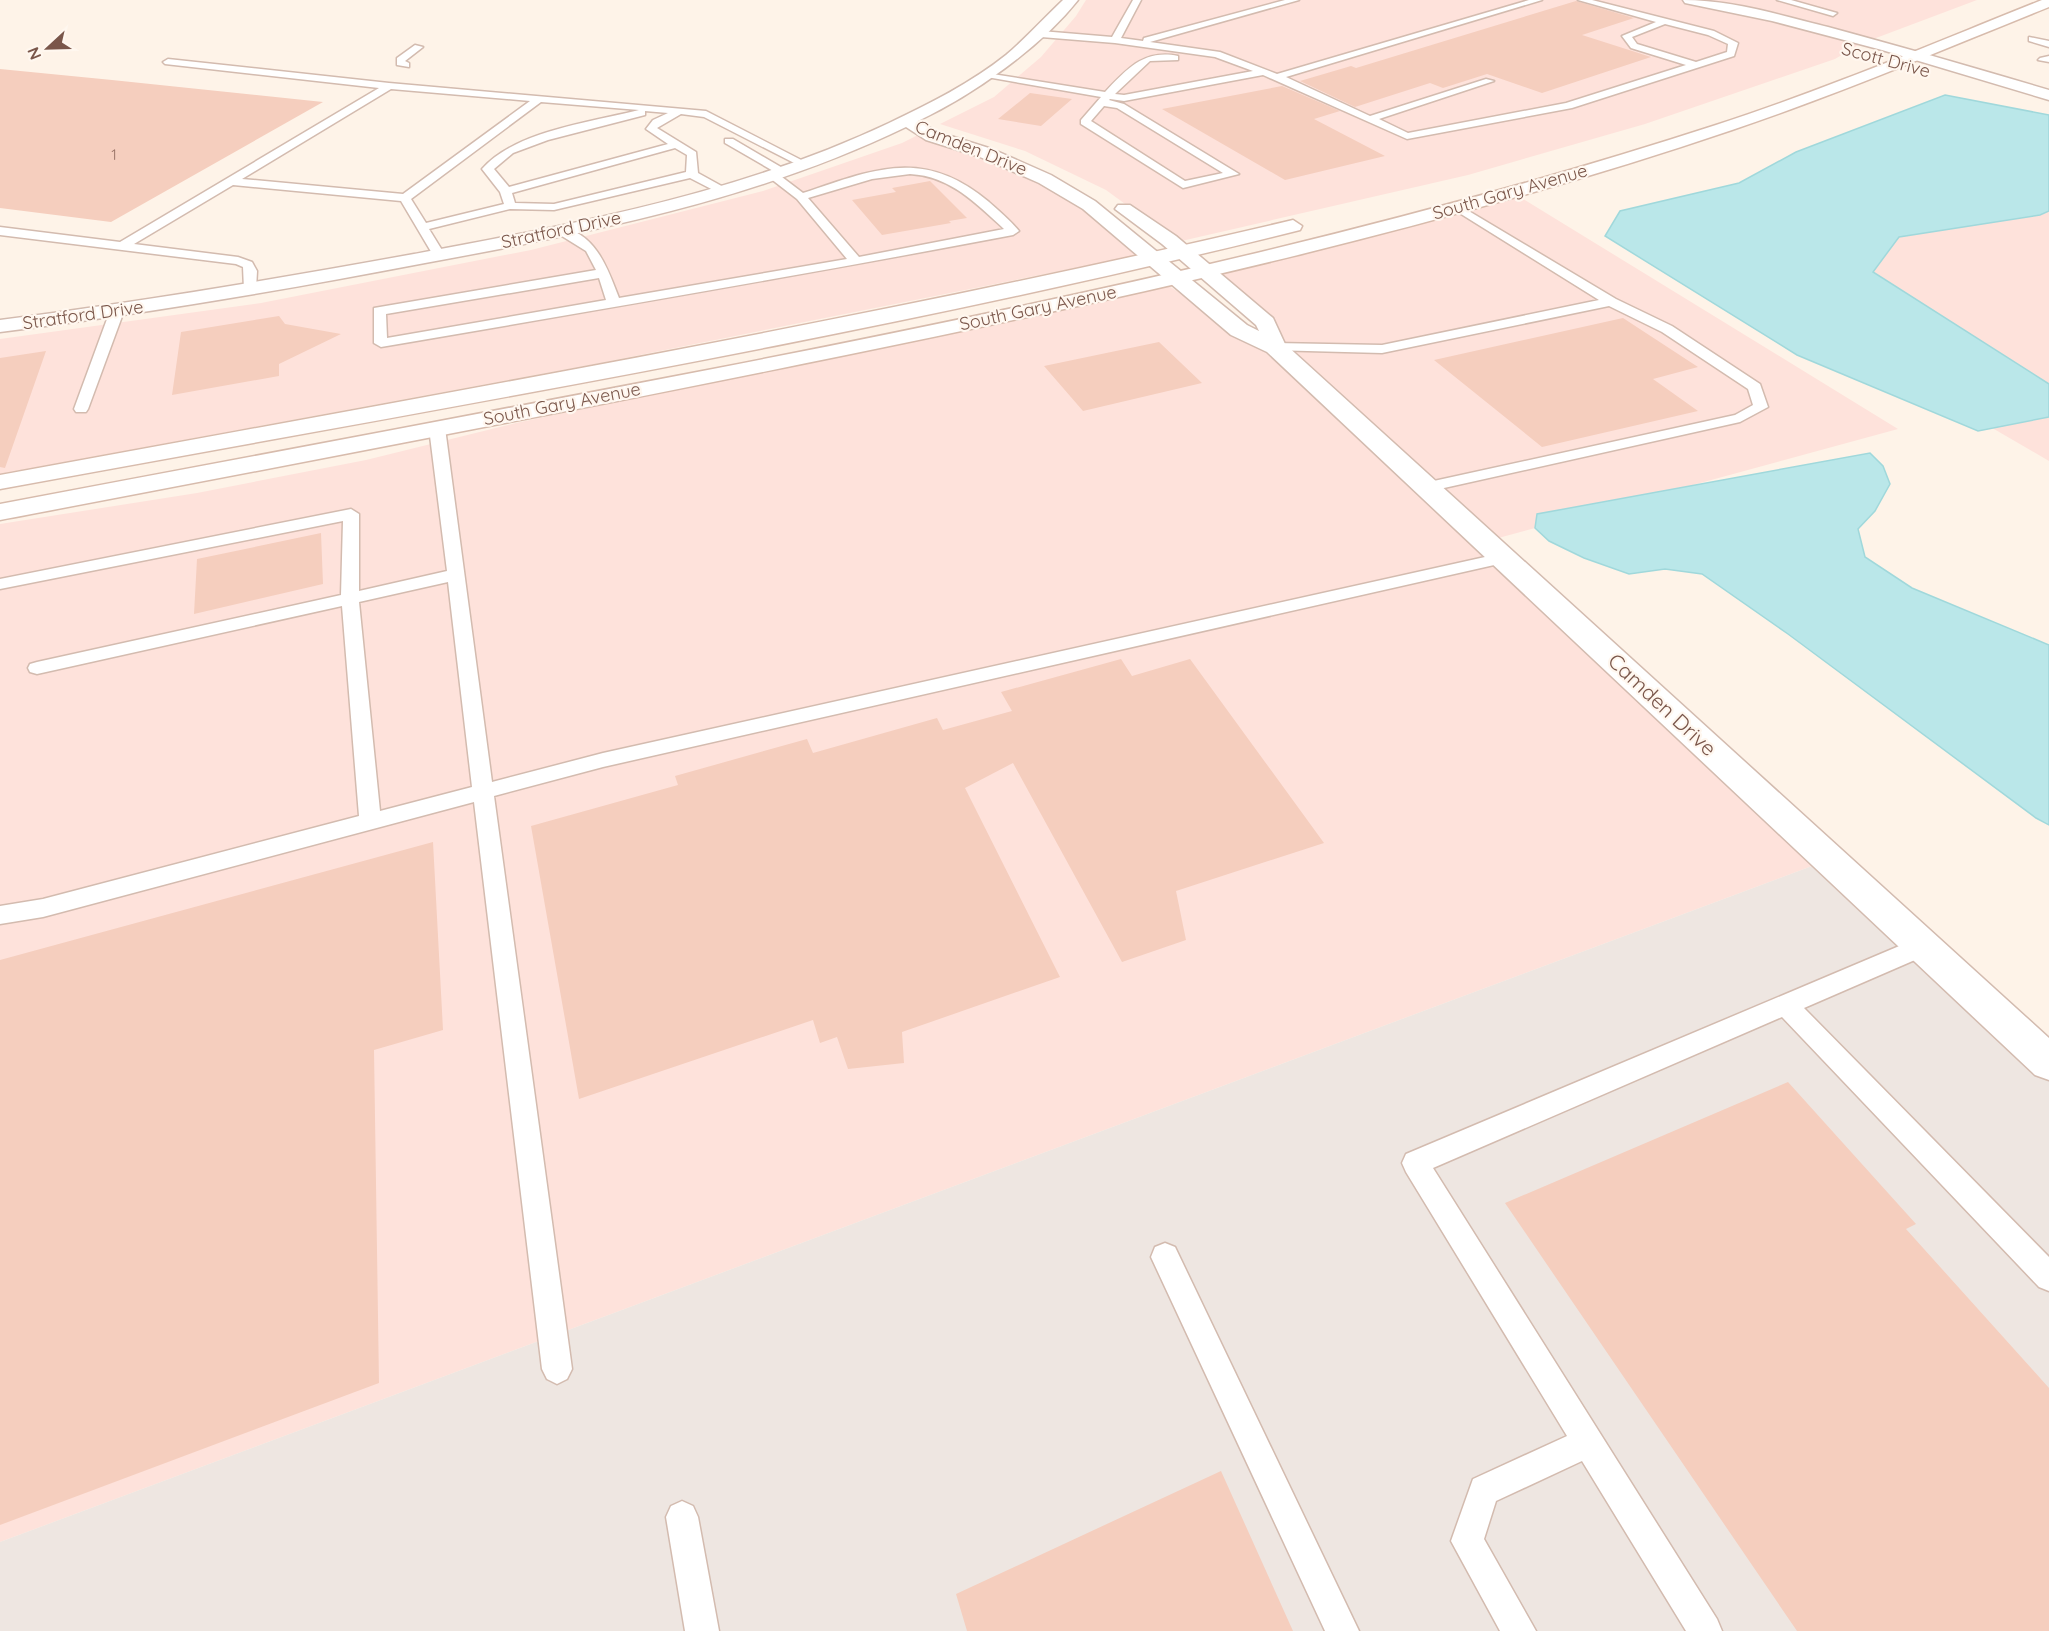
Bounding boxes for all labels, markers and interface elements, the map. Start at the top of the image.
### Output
north arrow [18,18,78,78]
street label: Scott Drive [1839,37,1933,82]
text: N [23,44,46,63]
street label: Camden Drive [912,115,1031,180]
house number: 1 [111,145,117,164]
street label: South Gary Avenue [1430,158,1590,225]
street label: Stratford Drive [499,206,623,253]
street label: South Gary Avenue [957,280,1118,335]
street label: Stratford Drive [21,295,145,334]
street label: South Gary Avenue [481,377,643,430]
street label: Camden Drive [1603,647,1722,761]

